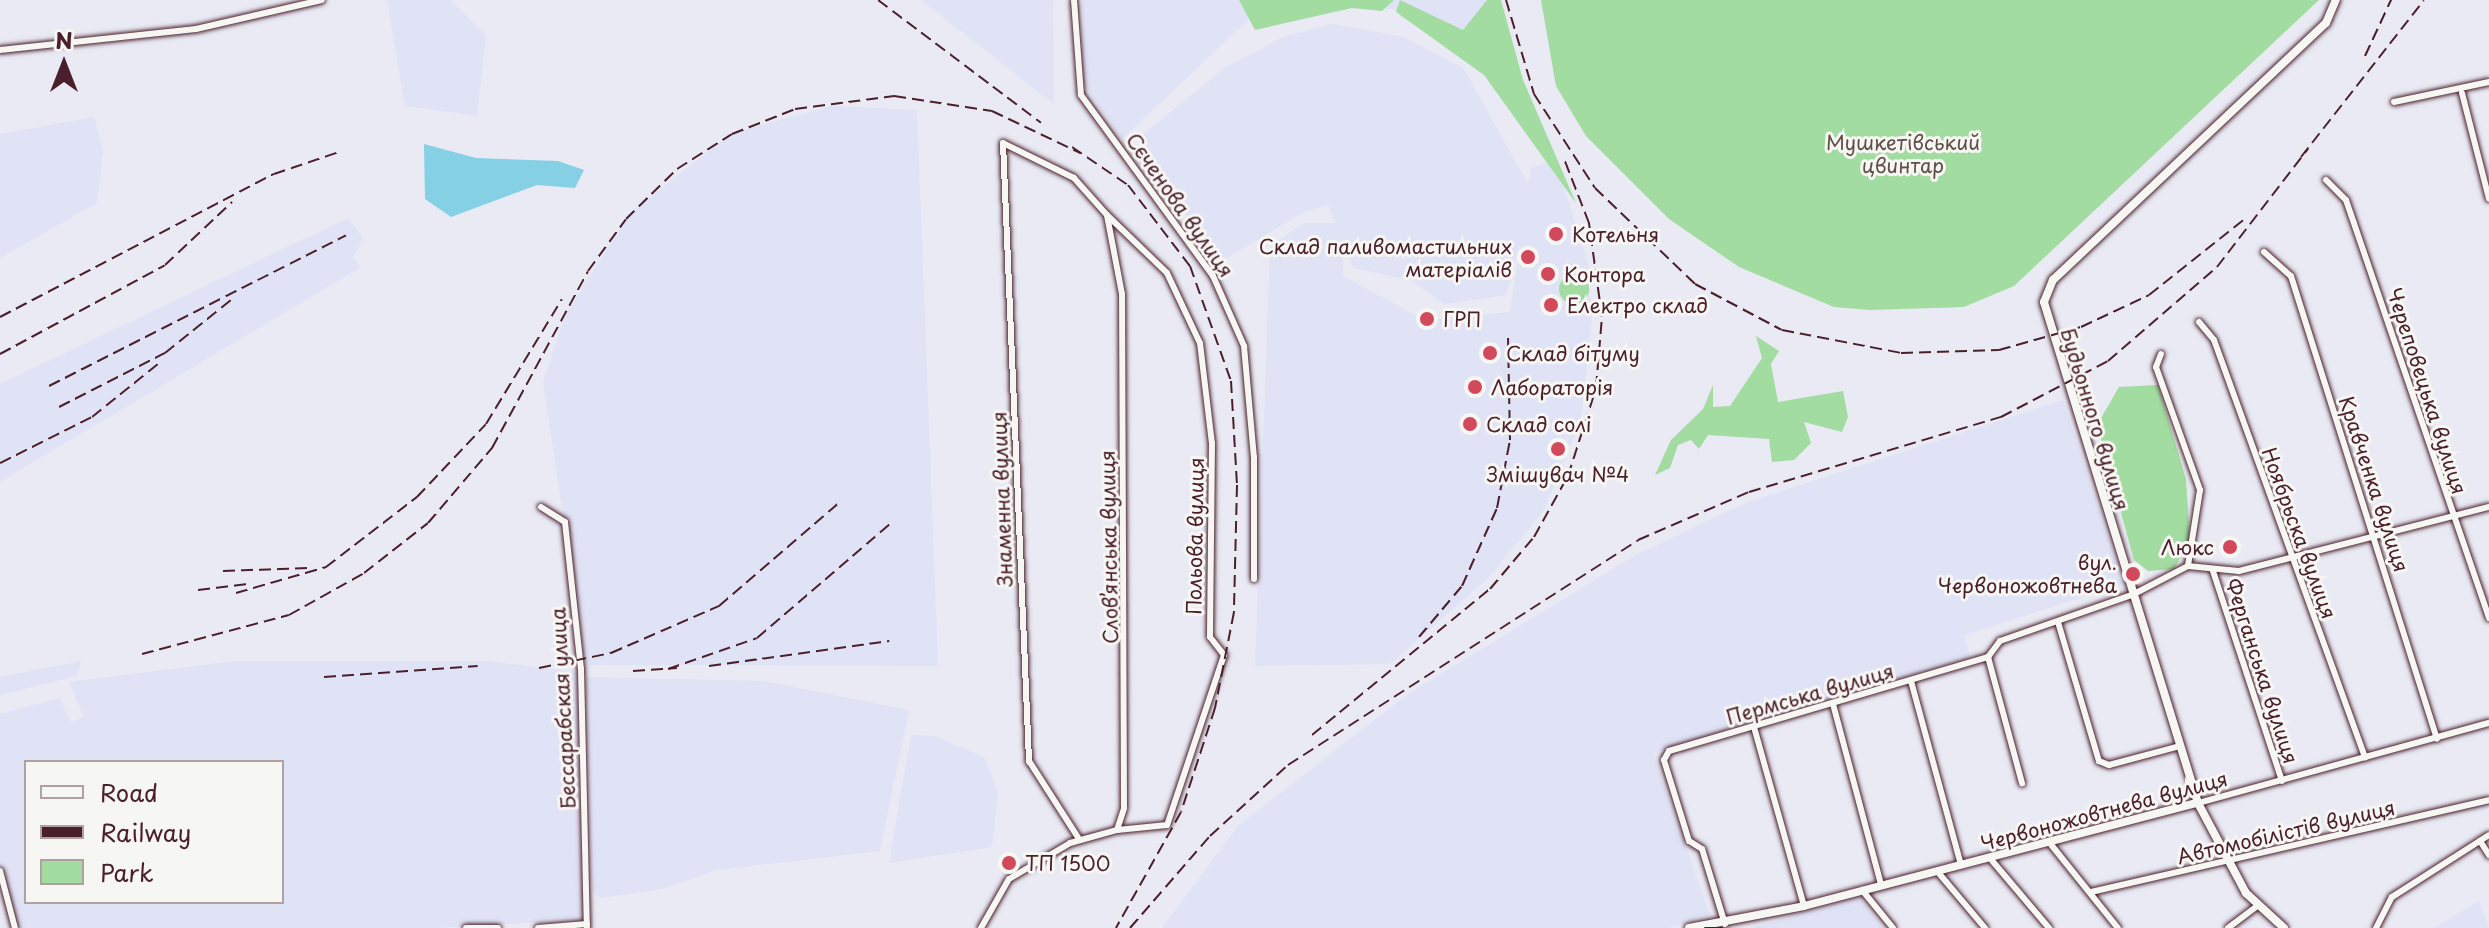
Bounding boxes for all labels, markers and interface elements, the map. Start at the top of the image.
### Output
text: N [55,23,73,56]
north arrow [24,24,104,104]
street label: Сєченова вулиця [1121,128,1239,282]
park label: Мушкетівський цвинтар [1826,131,1980,178]
place label: Котельня [1572,222,1659,246]
marker: Котельня [1547,225,1565,243]
place label: Склад паливомастильних матеріалів [1259,234,1512,281]
marker: Склад паливомастильних матеріалів [1519,248,1537,266]
place label: Контора [1564,262,1645,286]
marker: Контора [1539,265,1557,283]
street label: Череповецька вулиця [2382,284,2472,498]
place label: Електро склад [1567,293,1708,317]
marker: Електро склад [1542,296,1560,314]
place label: ГРП [1443,307,1481,331]
marker: ГРП [1418,310,1436,328]
street label: Будьонного вулиця [2056,325,2134,513]
place label: Склад бітуму [1506,341,1639,365]
marker: Склад бітуму [1481,344,1499,362]
place label: Лабораторія [1491,375,1613,399]
marker: Лабораторія [1466,378,1484,396]
street label: Кравченка вулиця [2334,392,2414,576]
street label: Знаменна вулиця [987,410,1017,588]
place label: Склад солі [1486,412,1591,436]
marker: Склад солі [1461,415,1479,433]
marker: Змішувач №4 [1549,440,1567,458]
street label: Ноябрьска вулиця [2256,443,2342,623]
street label: Слов’янська вулиця [1095,449,1123,645]
street label: Польова вулиця [1182,457,1208,615]
place label: Змішувач №4 [1487,462,1629,486]
place label: Люкс [2161,535,2214,559]
marker: Люкс [2221,538,2239,556]
place label: вул. Червоножовтнева [1938,550,2117,597]
marker: вул. Червоножовтнева [2124,565,2142,583]
street label: Ферганська вулиця [2221,575,2303,767]
street label: Бессарабская улица [546,606,580,810]
street label: Пермська вулиця [1723,658,1897,730]
legend [24,760,284,904]
street label: Червоножовтнева вулиця [1977,766,2231,856]
text: Road [100,774,158,810]
street label: Автомобілістів вулиця [2175,795,2397,869]
text: Railway [100,814,191,850]
place label: ТП 1500 [1025,851,1111,875]
text: Park [100,854,154,890]
marker: ТП 1500 [1000,854,1018,872]

